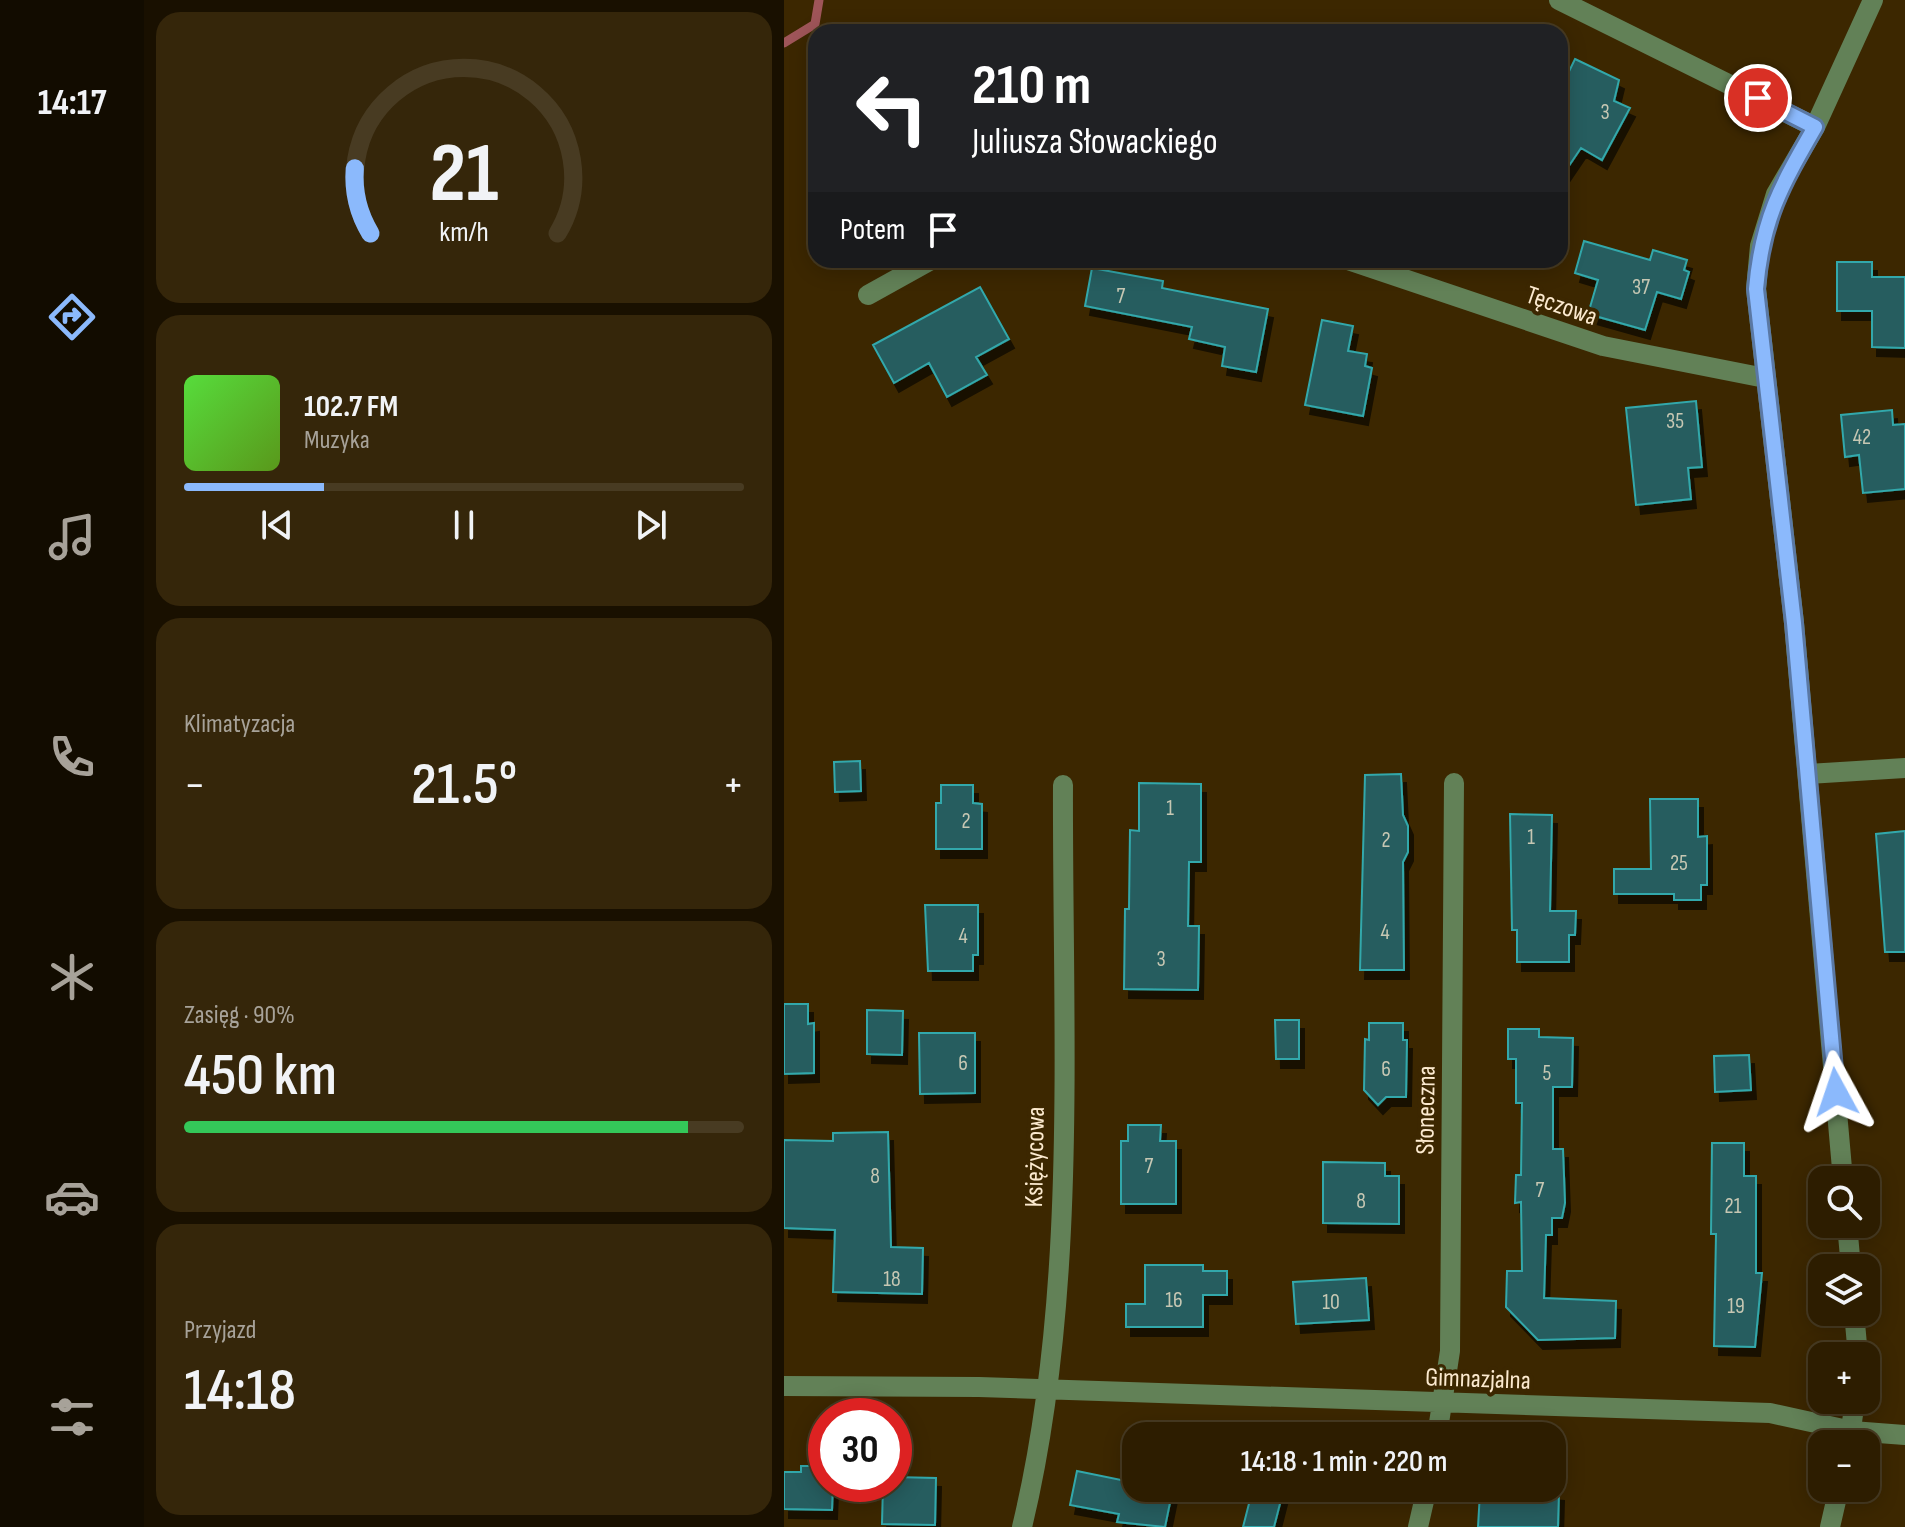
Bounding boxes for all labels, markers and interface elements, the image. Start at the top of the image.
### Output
text: 210 m [972,53,1091,120]
icon: left [840,56,944,160]
pin [1724,64,1792,132]
icon: arrive [1736,76,1780,120]
text: 14:17 [38,82,106,125]
house number: 3 [1600,99,1610,126]
text: Juliusza Słowackiego [972,121,1218,164]
text: 21 [429,124,499,224]
icon: arrive [921,208,965,252]
text: Potem [840,212,905,248]
text: km/h [439,215,489,250]
house number: 37 [1632,274,1650,301]
street label: Tęczowa [1522,280,1601,333]
house number: 7 [1117,283,1126,310]
icon: directions [44,289,100,345]
text: 102.7 FM [304,389,398,425]
house number: 35 [1666,408,1684,435]
house number: 42 [1853,424,1871,451]
text: Muzyka [304,425,370,456]
icon: previous [255,503,299,547]
icon: pause [442,503,486,547]
icon: next [629,503,673,547]
icon: music [44,509,100,565]
text: Klimatyzacja [184,709,295,740]
icon: phone [44,729,100,785]
text: 21.5° [411,749,517,821]
text: − [184,759,206,812]
text: + [722,759,744,812]
house number: 1 [1166,795,1174,822]
house number: 2 [961,808,971,835]
house number: 1 [1527,824,1535,851]
house number: 2 [1381,827,1391,854]
house number: 25 [1670,850,1688,877]
house number: 4 [1380,919,1390,946]
house number: 4 [958,923,968,950]
house number: 3 [1156,946,1166,973]
icon: climate [44,949,100,1005]
text: Zasięg · 90% [184,1000,295,1031]
text: 450 km [184,1040,337,1112]
house number: 6 [958,1050,968,1077]
position arrow [1794,1050,1878,1134]
house number: 6 [1381,1056,1391,1083]
house number: 5 [1543,1060,1552,1087]
street label: Słoneczna [1410,1065,1443,1155]
street label: Księżycowa [1019,1106,1052,1208]
house number: 7 [1145,1153,1154,1180]
house number: 8 [870,1163,880,1190]
map controls [1808,1166,1880,1502]
button: search [1808,1166,1880,1238]
icon: car [44,1169,100,1225]
house number: 7 [1536,1177,1545,1204]
house number: 8 [1356,1188,1366,1215]
house number: 21 [1725,1193,1742,1220]
button: layers [1808,1254,1880,1326]
house number: 18 [883,1266,901,1293]
house number: 16 [1165,1287,1183,1314]
house number: 10 [1322,1289,1340,1316]
house number: 19 [1727,1293,1745,1320]
text: Przyjazd [184,1315,256,1346]
button: + [1808,1342,1880,1414]
text: 14:18 [184,1355,296,1427]
street label: Gimnazjalna [1425,1362,1531,1397]
icon: filters [44,1389,100,1445]
speed limit sign: 30 [808,1398,912,1502]
button: − [1808,1430,1880,1502]
text: 14:18 · 1 min · 220 m [1241,1444,1447,1480]

